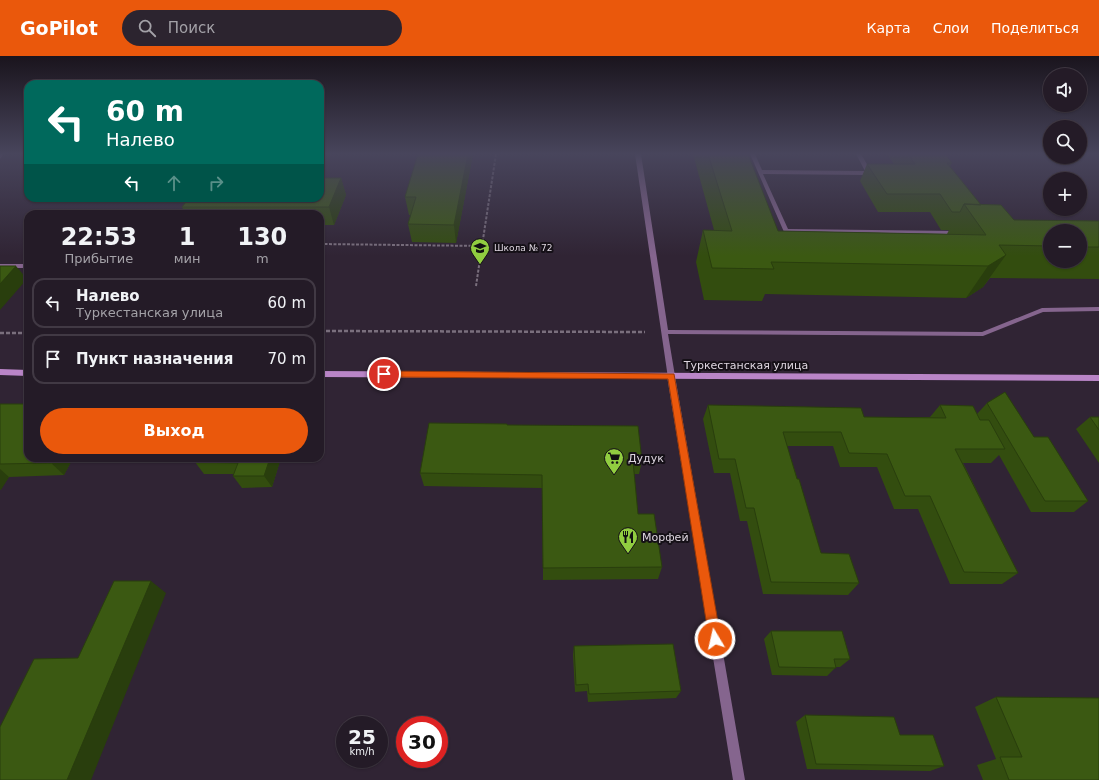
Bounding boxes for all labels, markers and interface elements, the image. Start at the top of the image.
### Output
search box [122,10,402,46]
text: GoPilot [20,17,98,39]
icon: search [136,17,158,39]
text: Поиск [168,19,215,37]
text: Карта [867,20,911,36]
text: Слои [933,20,969,36]
text: Поделиться [991,20,1079,36]
map controls [1043,68,1087,268]
button: sound [1043,68,1087,112]
text: 60 m [106,95,184,128]
icon: left [40,96,92,148]
button: search [1043,120,1087,164]
text: Налево [106,129,175,150]
icon: left [121,172,143,194]
icon: ahead [163,172,185,194]
icon: right [205,172,227,194]
button: + [1043,172,1087,216]
text: 22:53 [61,223,137,251]
text: 1 [179,223,195,251]
text: 130 [237,223,287,251]
button: − [1043,224,1087,268]
school or university icon: Школа № 72 [469,237,491,265]
place label: Школа № 72 [494,243,552,253]
text: Прибытие [64,251,133,266]
text: мин [174,251,201,266]
text: m [256,251,269,266]
text: Налево [76,287,140,305]
icon: left [42,292,64,314]
text: 60 m [268,294,306,312]
text: Туркестанская улица [76,305,223,320]
icon: arrive [42,348,64,370]
text: Пункт назначения [76,350,233,368]
text: 70 m [268,350,306,368]
pin [367,357,401,391]
street label: Туркестанская улица [683,359,808,372]
icon: arrive [373,363,395,385]
button: Выход [40,408,308,454]
supermarket icon: Дудук [603,447,625,475]
place label: Дудук [628,452,664,465]
restaurant icon: Морфей [617,526,639,554]
place label: Морфей [642,531,689,544]
position arrow [694,618,736,660]
speed limit sign: 30 [396,716,448,768]
text: 25 [348,725,376,749]
text: km/h [349,746,375,757]

